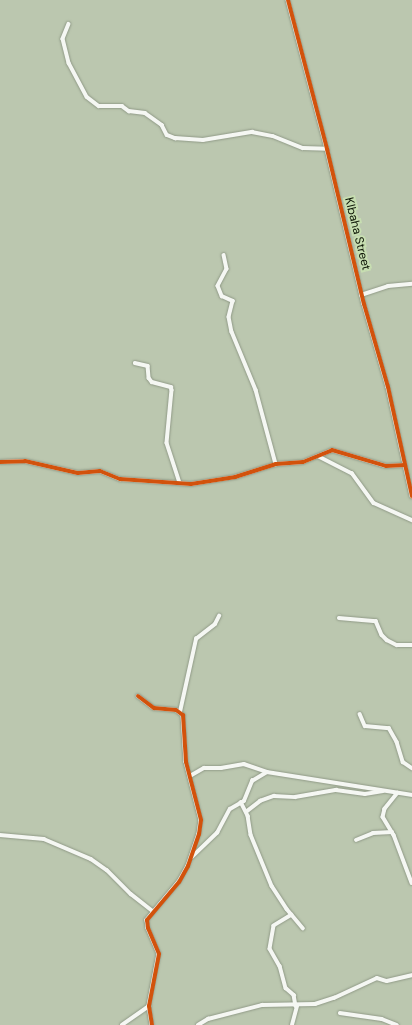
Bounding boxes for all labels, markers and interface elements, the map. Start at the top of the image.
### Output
street label: KIbaha Street [341,196,373,272]

